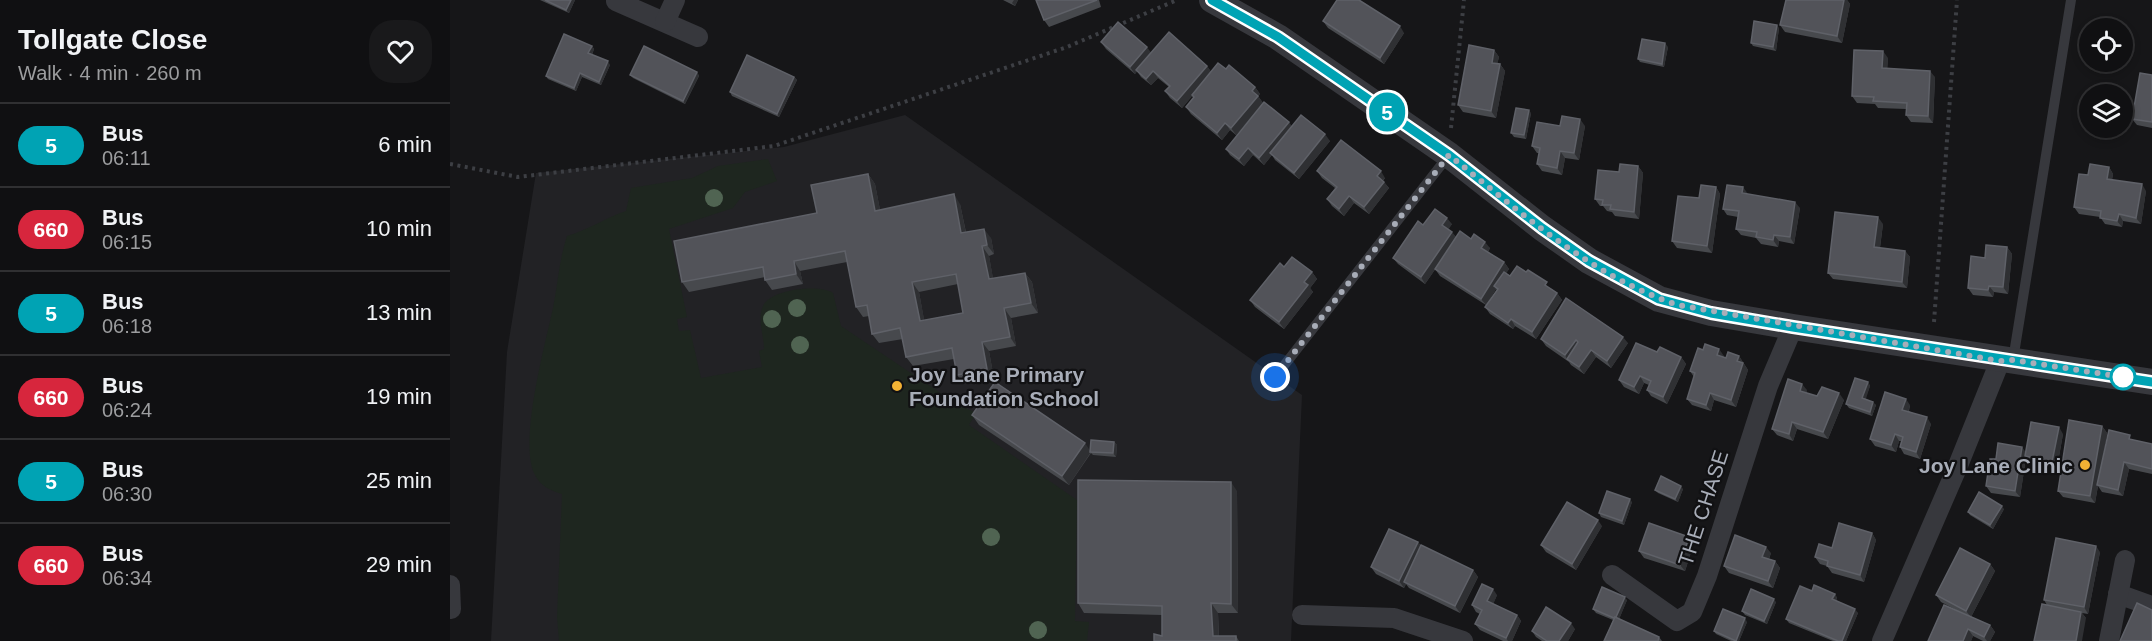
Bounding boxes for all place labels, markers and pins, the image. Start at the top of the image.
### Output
place label: Joy Lane Primary Foundation School [909,363,1099,410]
unlabelled marker [2110,364,2136,390]
marker: Joy Lane Primary Foundation School [890,379,904,393]
place label: Joy Lane Clinic [1919,454,2073,477]
marker: Joy Lane Clinic [2078,458,2092,472]

